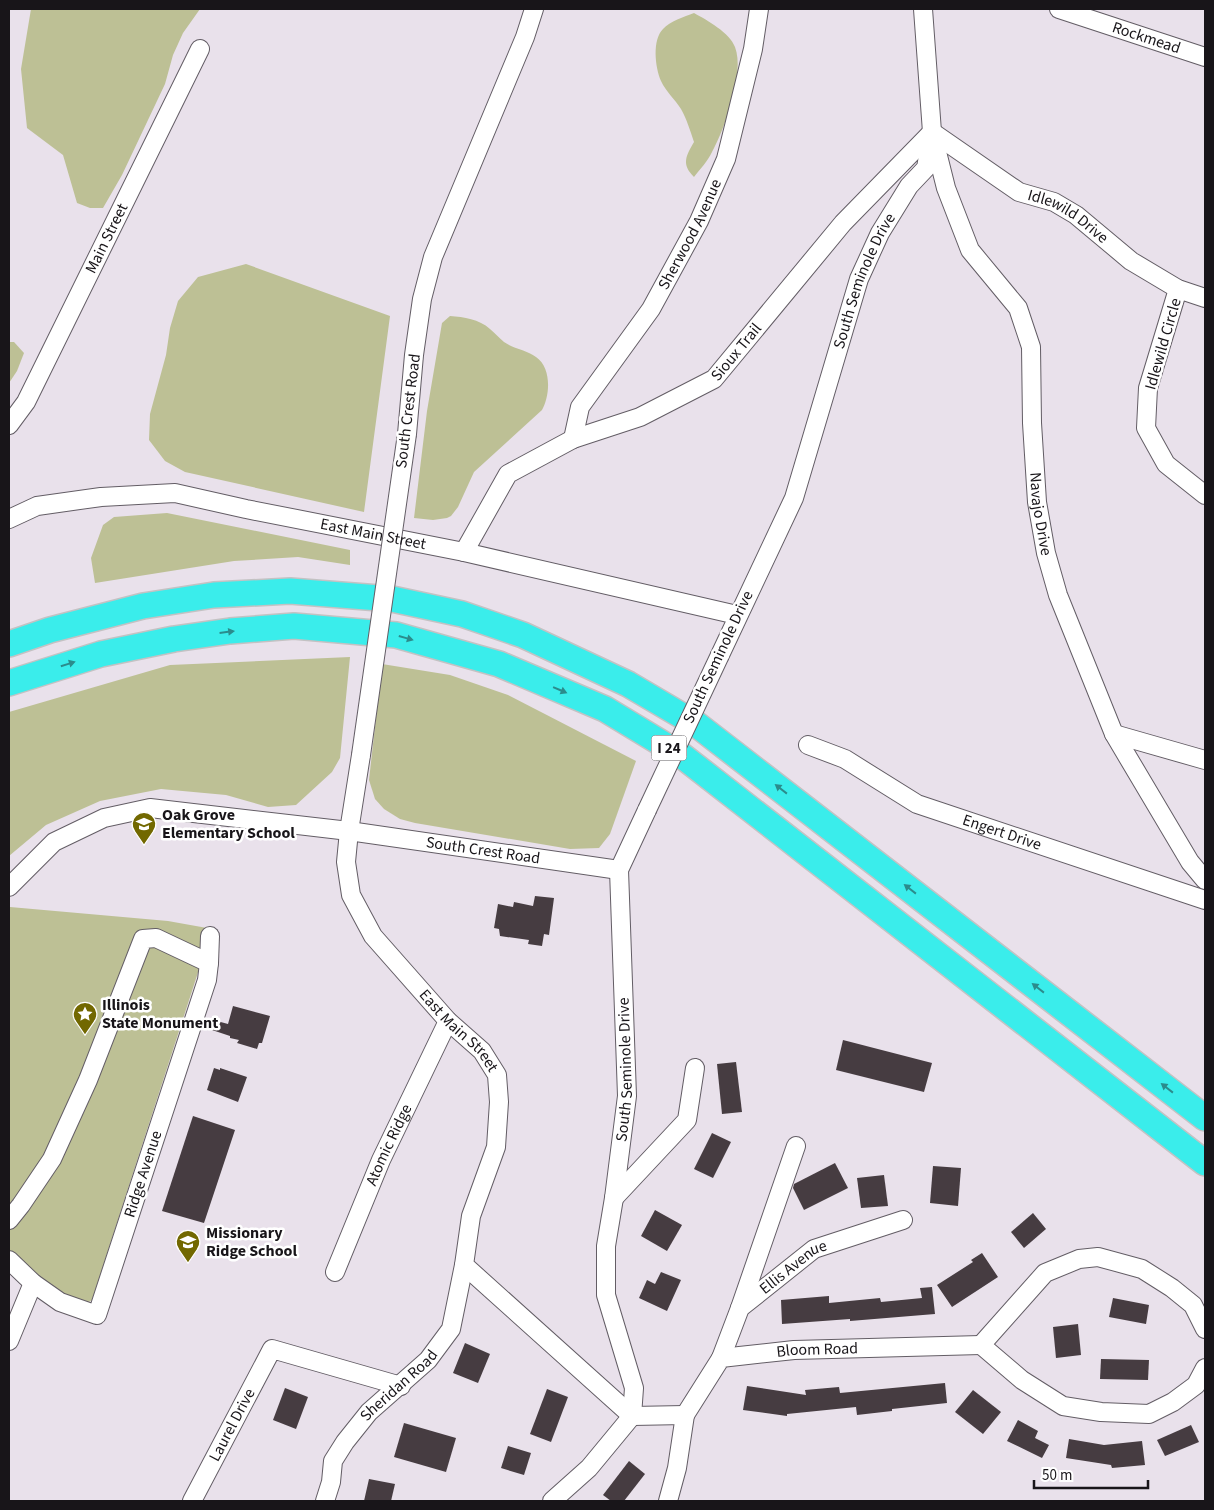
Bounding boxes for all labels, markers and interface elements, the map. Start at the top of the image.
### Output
street label: Rockmead [1109,16,1183,59]
street label: Sherwood Avenue [653,176,727,294]
street label: Idlewild Drive [1025,184,1113,249]
street label: Main Street [80,199,134,277]
street label: South Seminole Drive [828,209,901,351]
street label: Idlewild Circle [1139,295,1187,392]
street label: Sioux Trail [706,318,767,386]
street label: South Crest Road [390,353,426,469]
street label: Navajo Drive [1024,471,1057,557]
street label: East Main Street [318,513,428,555]
street label: South Seminole Drive [678,587,758,727]
one-way arrow [220,628,236,636]
one-way arrow [399,634,414,642]
one-way arrow [61,659,76,667]
one-way arrow [553,686,567,694]
road number: I 24 [652,736,686,760]
one-way arrow [775,784,788,794]
place label: Oak Grove Elementary School [162,804,295,844]
street label: Engert Drive [960,809,1044,856]
school or university icon: Oak Grove Elementary School [131,811,157,845]
street label: South Crest Road [425,831,542,869]
one-way arrow [904,883,917,894]
one-way arrow [1032,983,1045,994]
street label: East Main Street [414,984,504,1077]
place label: Illinois State Monument [102,994,218,1034]
street label: South Seminole Drive [610,997,638,1143]
place icon: Illinois State Monument [72,1001,98,1035]
one-way arrow [1161,1082,1174,1093]
street label: Atomic Ridge [361,1100,417,1189]
street label: Ridge Avenue [119,1128,167,1220]
place label: Missionary Ridge School [206,1222,297,1262]
school or university icon: Missionary Ridge School [175,1229,201,1263]
street label: Ellis Avenue [755,1235,830,1299]
street label: Bloom Road [775,1337,858,1363]
street label: Sheridan Road [355,1345,443,1426]
street label: Laurel Drive [204,1384,260,1465]
scale bar [1034,1458,1148,1490]
text: 50 m [1042,1465,1072,1486]

